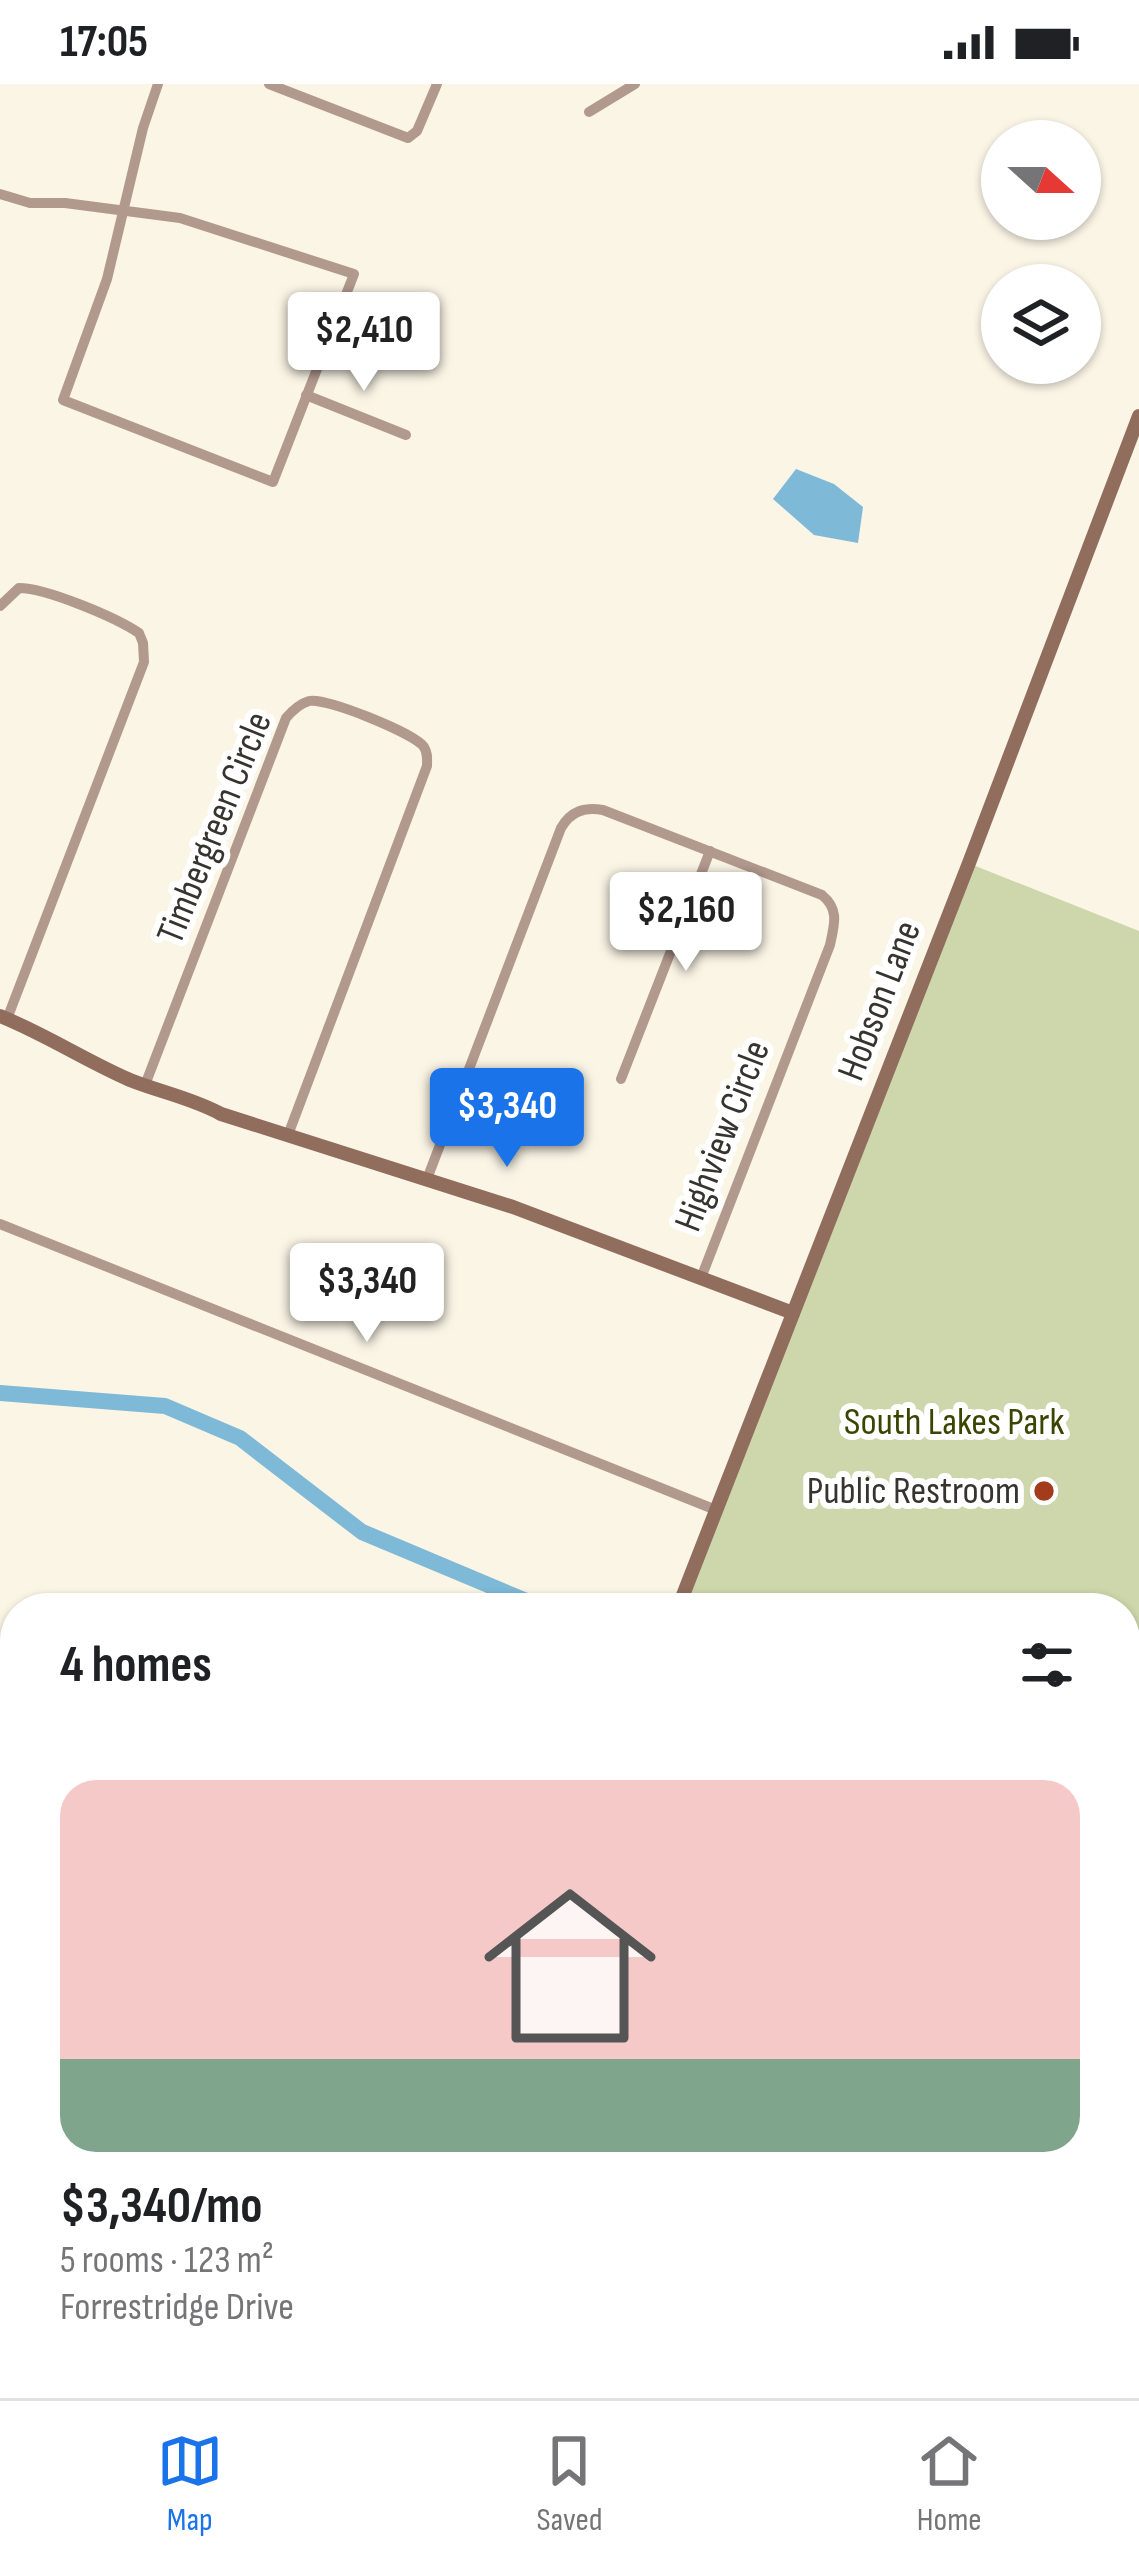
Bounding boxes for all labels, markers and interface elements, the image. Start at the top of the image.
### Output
text: 17:05 [60,15,148,70]
north arrow [981,120,1101,240]
map controls [981,120,1101,384]
button: layers [981,264,1101,384]
pin: $2,410 [266,292,462,394]
text: $2,410 [315,307,413,354]
street label: Timbergreen Circle [147,705,283,951]
pin: $2,160 [588,872,784,974]
text: $2,160 [637,887,735,934]
street label: Hobson Lane [828,915,932,1087]
street label: Highview Circle [665,1034,781,1238]
pin: $3,340 [409,1068,605,1170]
text: $3,340 [457,1083,557,1130]
pin: $3,340 [269,1243,465,1345]
text: $3,340 [317,1258,417,1305]
park label: South Lakes Park [844,1399,1064,1446]
place label: Public Restroom [807,1468,1020,1515]
marker: Public Restroom [1031,1478,1057,1504]
icon: filters [1014,1632,1080,1698]
text: 4 homes [60,1635,212,1696]
icon: home [462,1858,678,2074]
text: $3,340/mo [60,2176,262,2237]
text: 5 rooms · 123 m² [60,2237,274,2284]
text: Forrestridge Drive [60,2284,294,2331]
tab: Map [157,2428,223,2540]
tab: Saved [536,2428,603,2540]
tab: Home [916,2428,982,2540]

